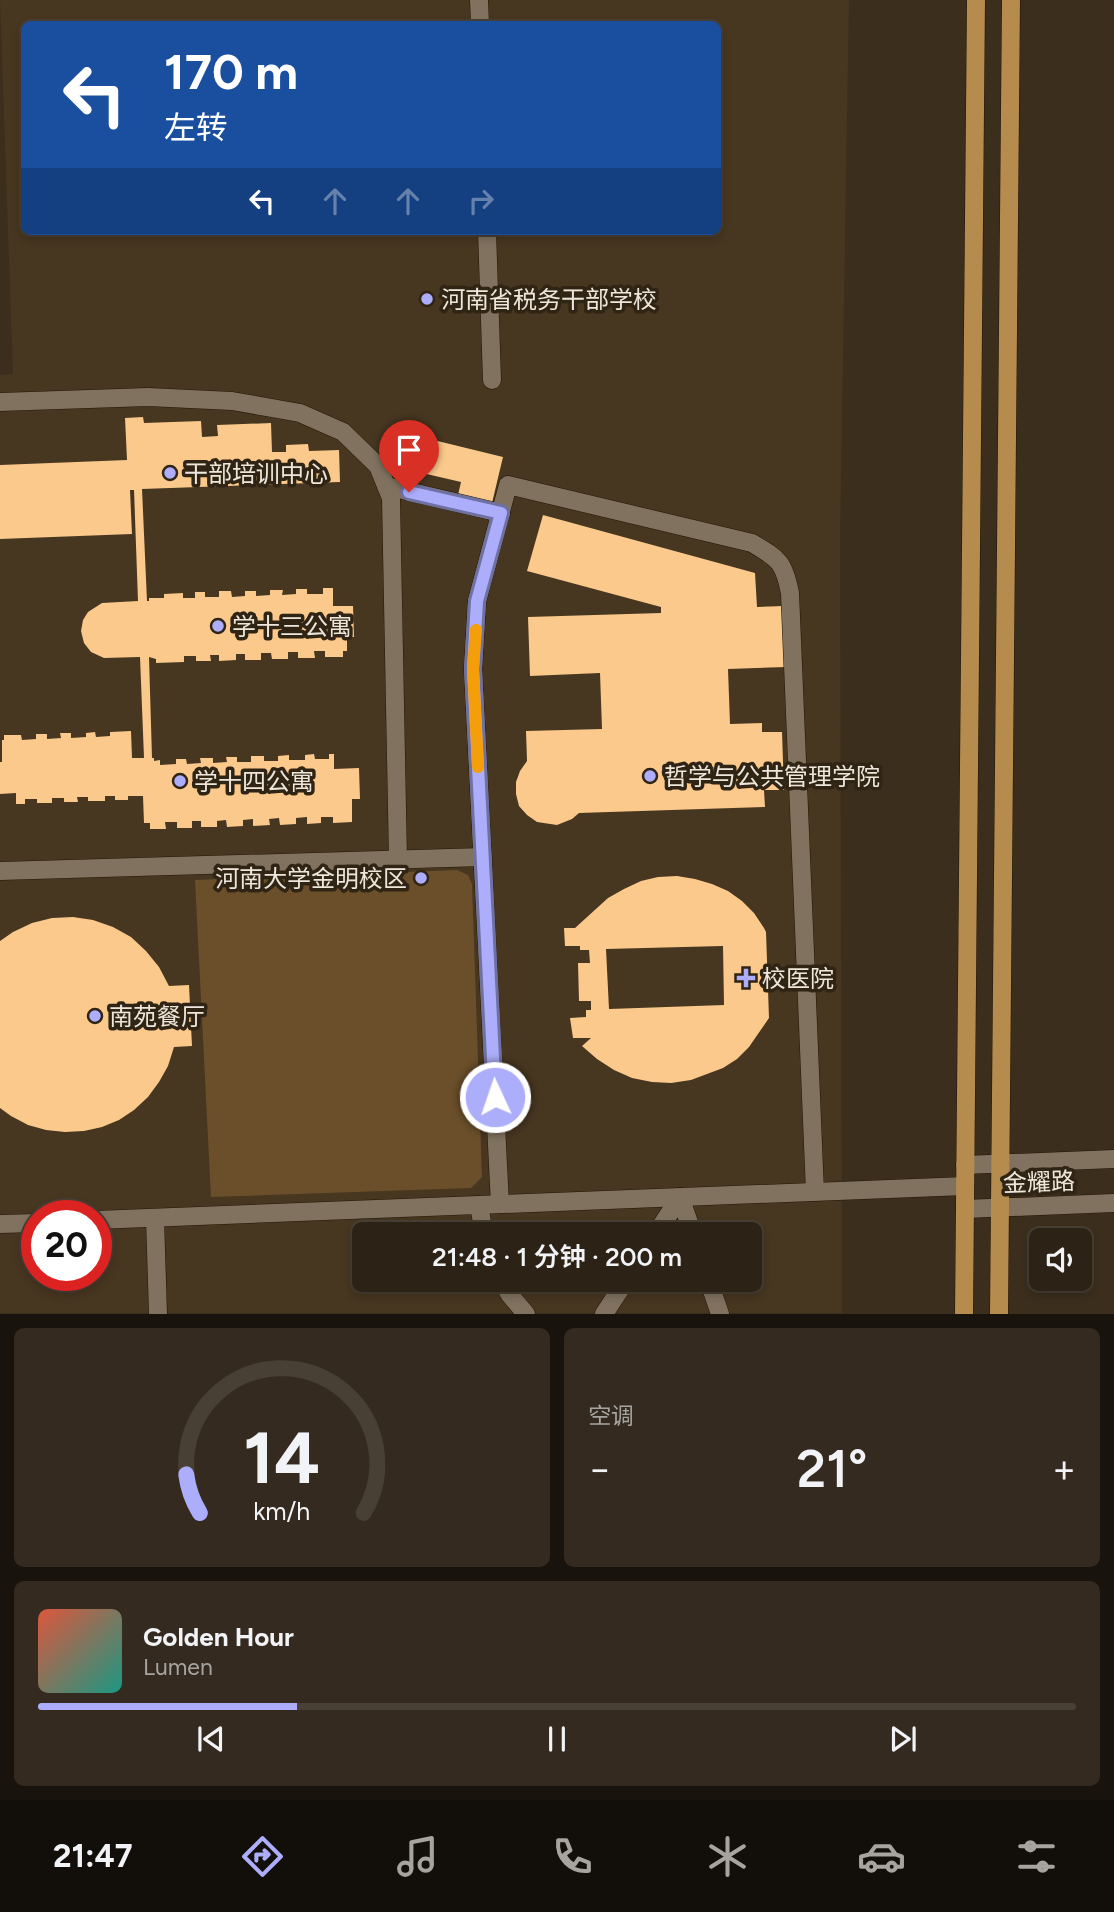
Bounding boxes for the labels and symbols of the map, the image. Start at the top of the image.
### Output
place label: 河南省税务干部学校 [441,285,657,314]
marker: 河南省税务干部学校 [419,291,435,307]
pin [379,420,439,492]
place label: 干部培训中心 [184,459,328,488]
marker: 干部培训中心 [162,465,178,481]
place label: 学十三公寓 [232,612,352,641]
marker: 学十三公寓 [210,618,226,634]
place label: 哲学与公共管理学院 [664,762,880,791]
place label: 学十四公寓 [194,767,314,796]
marker: 哲学与公共管理学院 [642,768,658,784]
marker: 学十四公寓 [172,773,188,789]
place label: 河南大学金明校区 [215,864,407,893]
marker: 河南大学金明校区 [413,870,429,886]
place label: 校医院 [762,964,834,993]
marker: 校医院 [736,968,756,988]
place label: 南苑餐厅 [109,1002,205,1031]
marker: 南苑餐厅 [87,1008,103,1024]
position arrow [458,1060,532,1134]
street label: 金耀路 [1003,1166,1075,1198]
speed limit sign: 20 [21,1200,112,1291]

